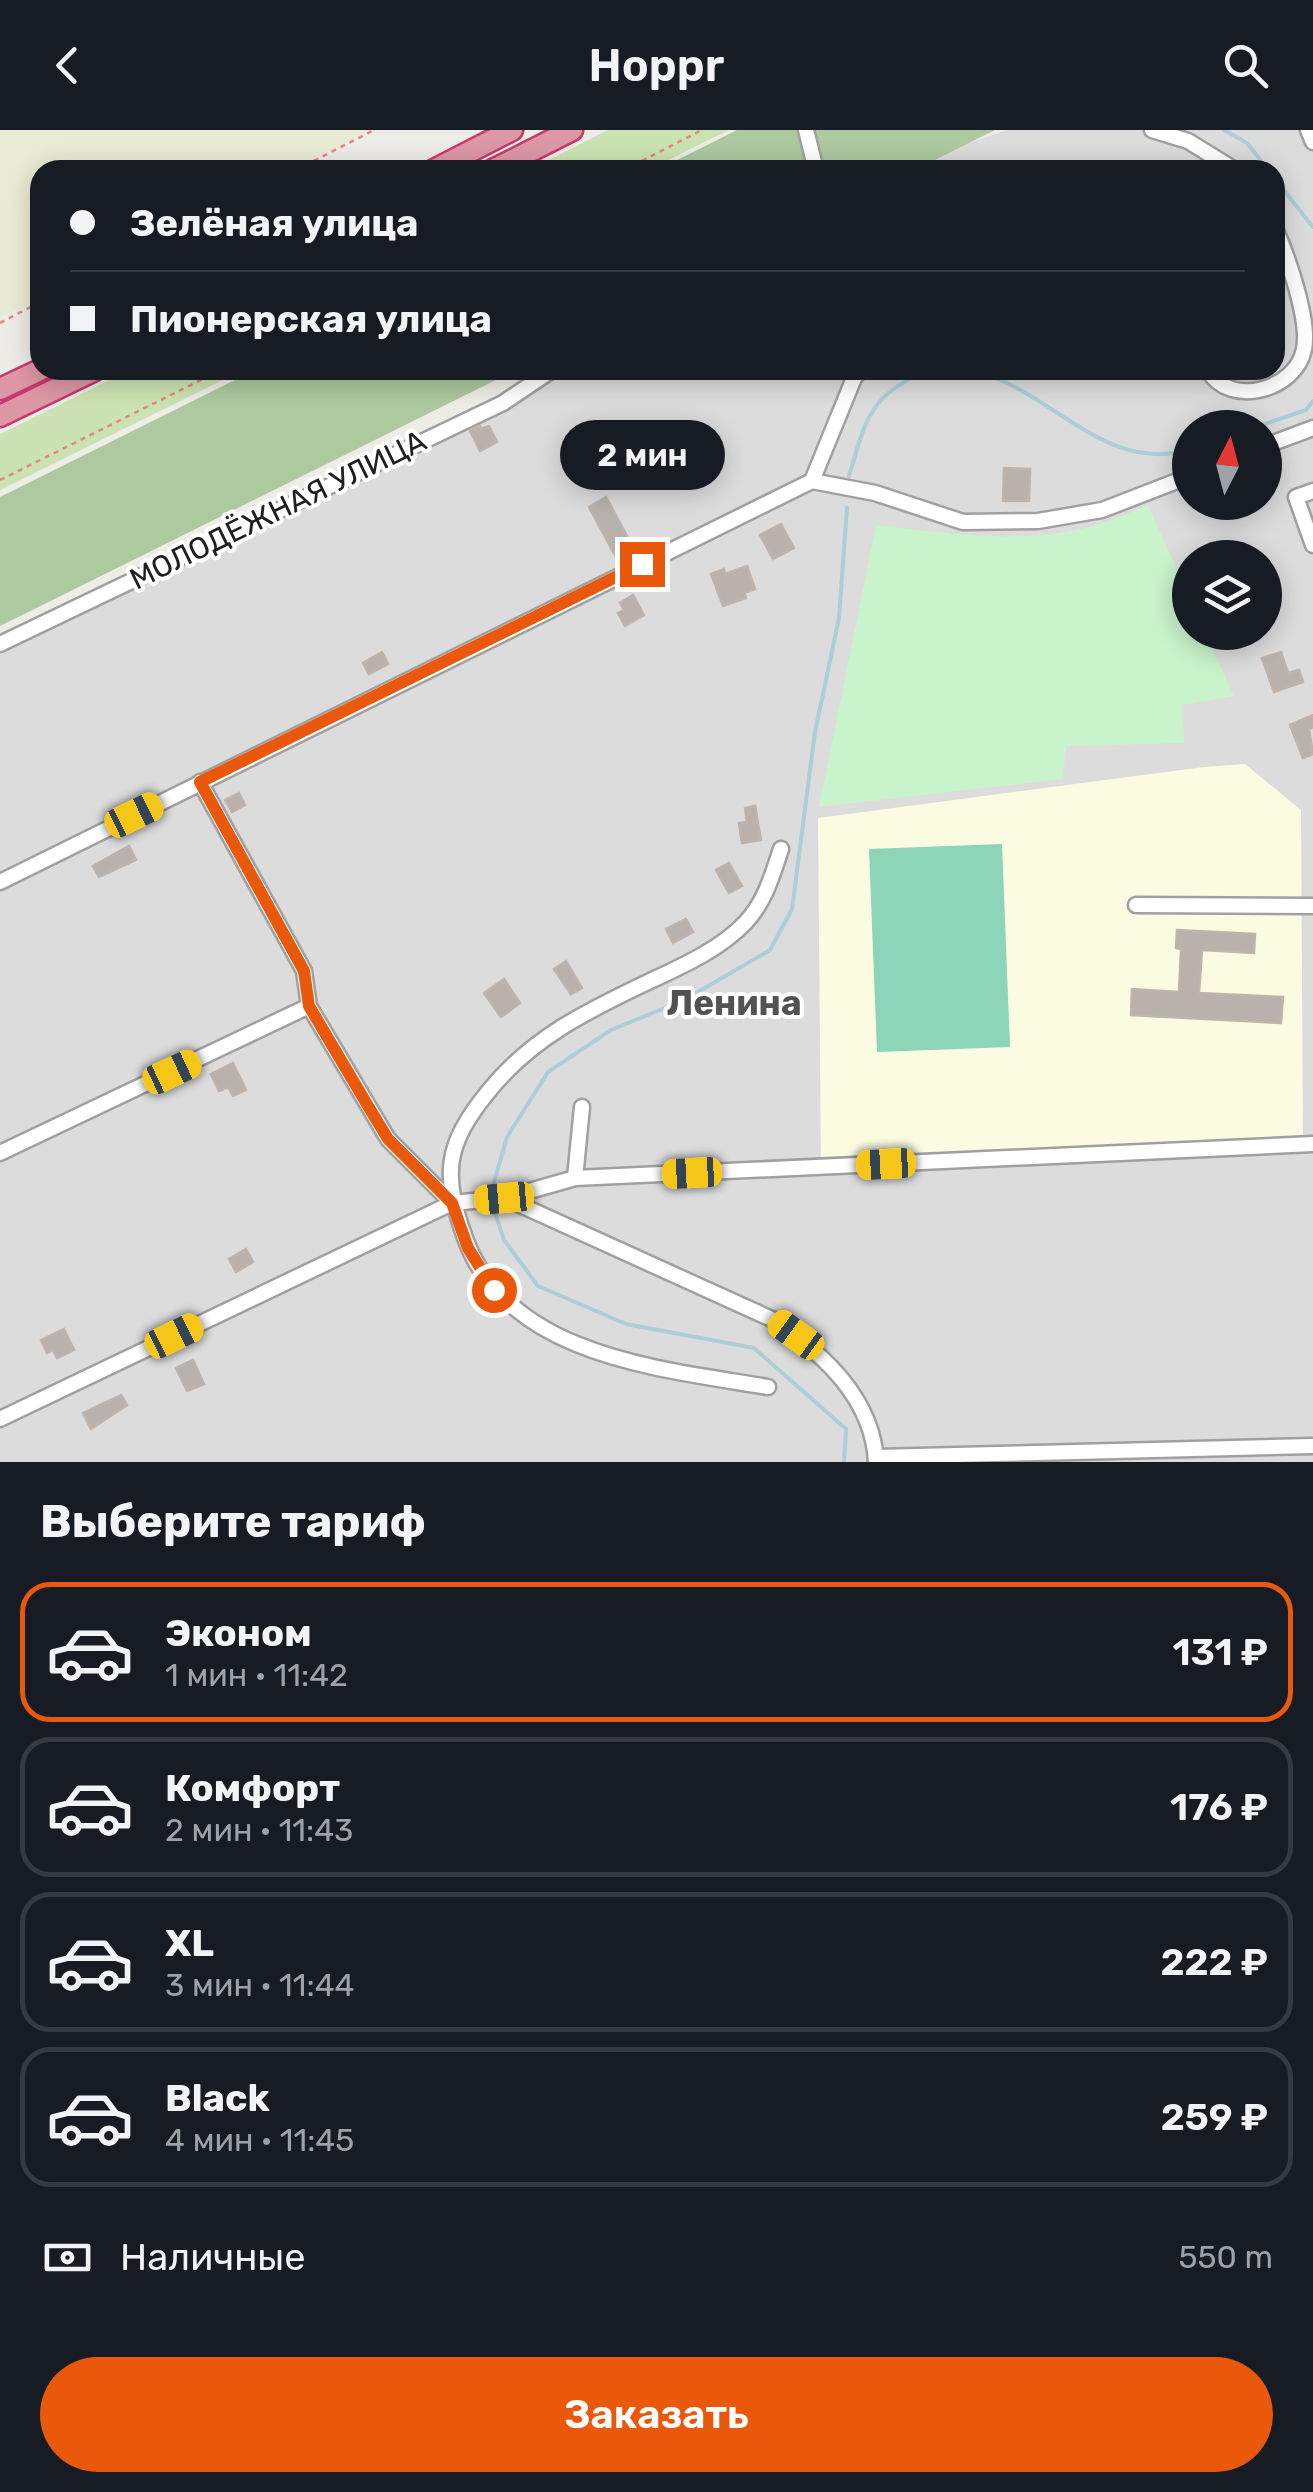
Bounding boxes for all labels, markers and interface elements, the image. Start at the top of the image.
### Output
icon: back [40,38,95,93]
icon: search [1218,38,1273,93]
text: Hoppr [589,39,724,92]
text: Зелёная улица [130,200,418,246]
text: Пионерская улица [130,296,492,342]
north arrow [1172,410,1282,520]
map controls [1172,410,1282,650]
callout: 2 мин [560,419,724,489]
street label: МОЛОДЁЖНАЯ УЛИЦА [124,423,432,597]
text: 2 мин [597,436,688,474]
button: layers [1172,540,1282,650]
route end [620,542,665,587]
car [100,788,168,842]
district label: Ленина [666,982,802,1024]
car [138,1046,206,1098]
car [855,1147,917,1181]
car [661,1156,723,1190]
car [473,1180,535,1216]
route start [472,1268,517,1313]
car [763,1305,829,1365]
car [140,1309,208,1363]
text: Выберите тариф [40,1495,426,1548]
icon: car [45,1607,135,1697]
text: Эконом [165,1610,312,1656]
text: 131 ₽ [1172,1629,1268,1675]
text: 1 мин · 11:42 [165,1656,348,1694]
icon: car [45,1762,135,1852]
text: Комфорт [165,1765,340,1811]
text: 176 ₽ [1170,1784,1268,1830]
text: 2 мин · 11:43 [165,1811,353,1849]
icon: car [45,1917,135,2007]
text: XL [165,1920,214,1966]
text: 222 ₽ [1160,1939,1268,1985]
text: 3 мин · 11:44 [165,1966,354,2004]
icon: car [45,2072,135,2162]
text: Black [165,2075,270,2121]
text: 259 ₽ [1161,2094,1268,2140]
text: 4 мин · 11:45 [165,2121,354,2159]
icon: cash [40,2230,95,2285]
text: Наличные [120,2234,306,2280]
text: 550 m [1178,2238,1273,2276]
button: Заказать [40,2357,1273,2472]

